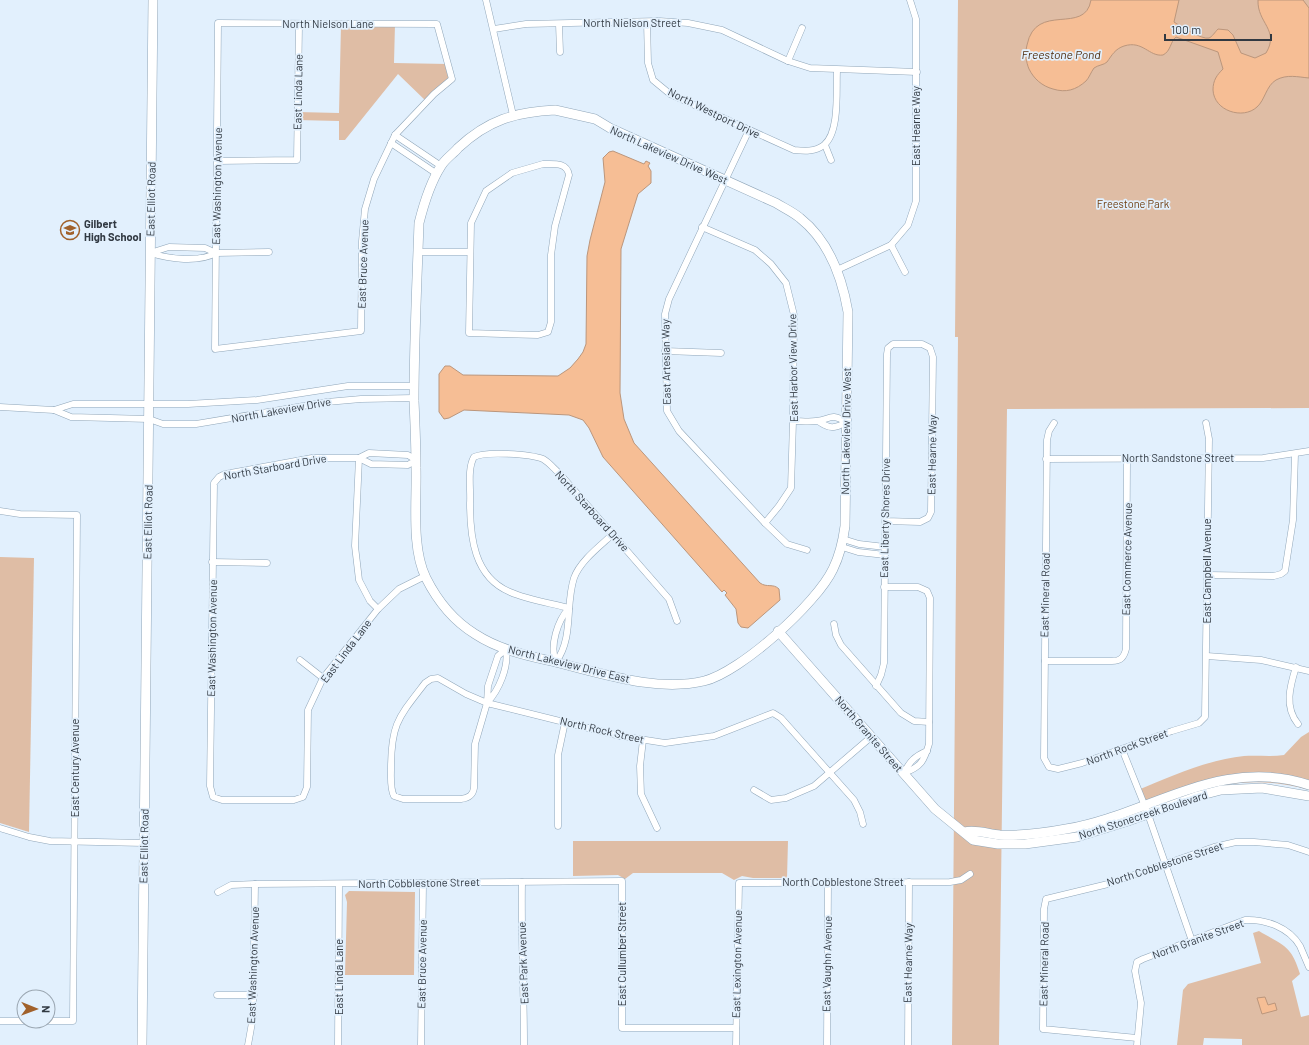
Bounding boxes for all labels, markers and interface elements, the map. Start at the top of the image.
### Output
street label: North Nielson Street [583,16,681,29]
scale bar [1165,16,1271,42]
street label: North Nielson Lane [282,17,374,30]
text: 100 m [1171,22,1201,36]
water label: Freestone Pond [1021,47,1101,61]
street label: East Linda Lane [290,54,305,130]
street label: North Westport Drive [666,85,762,141]
street label: East Hearne Way [909,86,922,166]
street label: North Lakeview Drive West [608,123,730,186]
street label: East Washington Avenue [209,127,224,245]
street label: East Elliot Road [143,162,158,236]
park label: Freestone Park [1097,197,1170,210]
place label: Gilbert High School [84,217,142,243]
school or university icon: Gilbert High School [59,219,81,241]
street label: East Bruce Avenue [354,219,371,309]
street label: East Harbor View Drive [785,314,800,422]
street label: East Artesian Way [658,319,673,405]
street label: North Lakeview Drive West [838,367,853,495]
street label: North Lakeview Drive [230,394,332,425]
street label: East Hearne Way [924,415,939,495]
street label: North Starboard Drive [223,451,327,482]
street label: North Sandstone Street [1122,451,1234,464]
street label: East Liberty Shores Drive [877,458,892,578]
street label: North Starboard Drive [553,468,632,554]
street label: East Elliot Road [140,485,155,559]
street label: East Commerce Avenue [1119,502,1134,616]
street label: East Campbell Avenue [1200,518,1213,624]
street label: East Mineral Road [1037,552,1052,638]
street label: East Washington Avenue [204,579,219,697]
street label: East Linda Lane [318,616,374,685]
street label: North Lakeview Drive East [507,642,631,685]
street label: North Granite Street [833,693,906,774]
street label: North Rock Street [559,714,645,746]
street label: East Century Avenue [68,719,81,817]
street label: North Rock Street [1084,726,1169,767]
street label: North Stonecreek Boulevard [1077,788,1209,841]
street label: East Elliot Road [136,809,151,883]
street label: North Cobblestone Street [1105,839,1225,889]
street label: North Cobblestone Street [358,875,480,890]
street label: North Cobblestone Street [782,875,904,888]
street label: East Cullumber Street [615,902,628,1006]
street label: East Washington Avenue [244,906,261,1024]
street label: East Lexington Avenue [729,910,744,1018]
street label: East Vaughn Avenue [819,916,834,1012]
street label: North Granite Street [1150,916,1246,961]
street label: East Bruce Avenue [414,919,429,1009]
street label: East Park Avenue [515,921,530,1004]
street label: East Mineral Road [1036,921,1051,1007]
street label: East Hearne Way [900,923,915,1003]
street label: East Linda Lane [332,939,345,1015]
north arrow [16,989,56,1029]
text: N [40,1005,53,1013]

